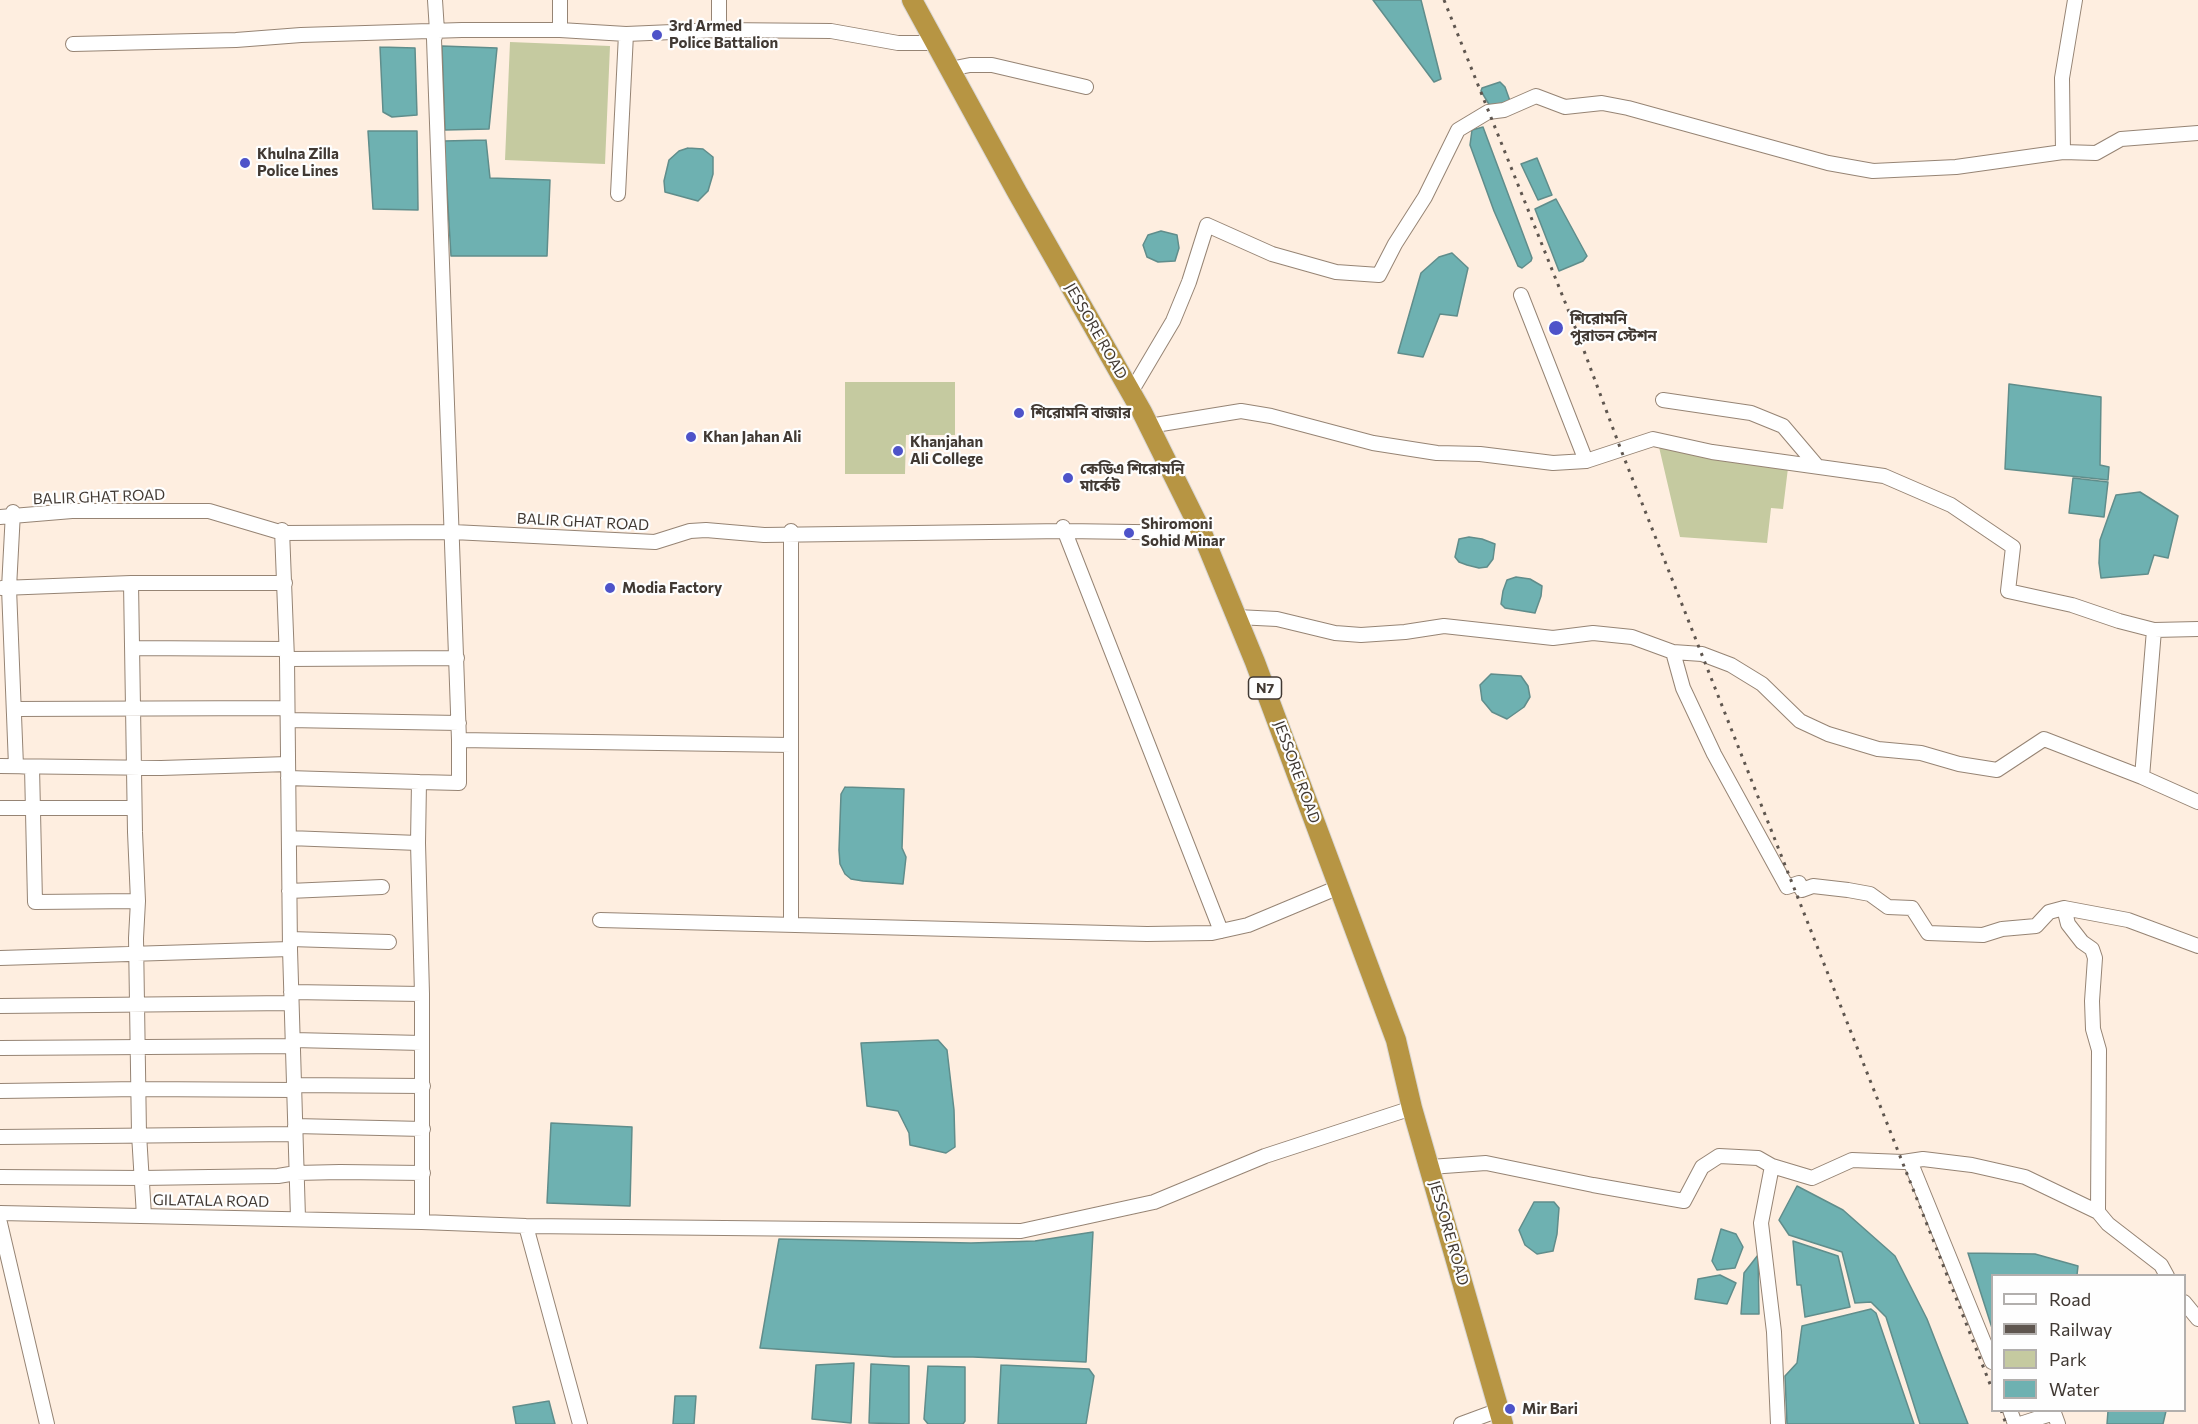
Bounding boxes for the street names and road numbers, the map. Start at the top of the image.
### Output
street label: JESSORE ROAD [1061,280,1131,382]
street label: BALIR GHAT ROAD [32,486,166,508]
street label: BALIR GHAT ROAD [516,510,650,534]
road number: N7 [1248,677,1282,699]
street label: JESSORE ROAD [1270,718,1324,826]
street label: JESSORE ROAD [1425,1179,1473,1287]
street label: GILATALA ROAD [153,1191,269,1211]

